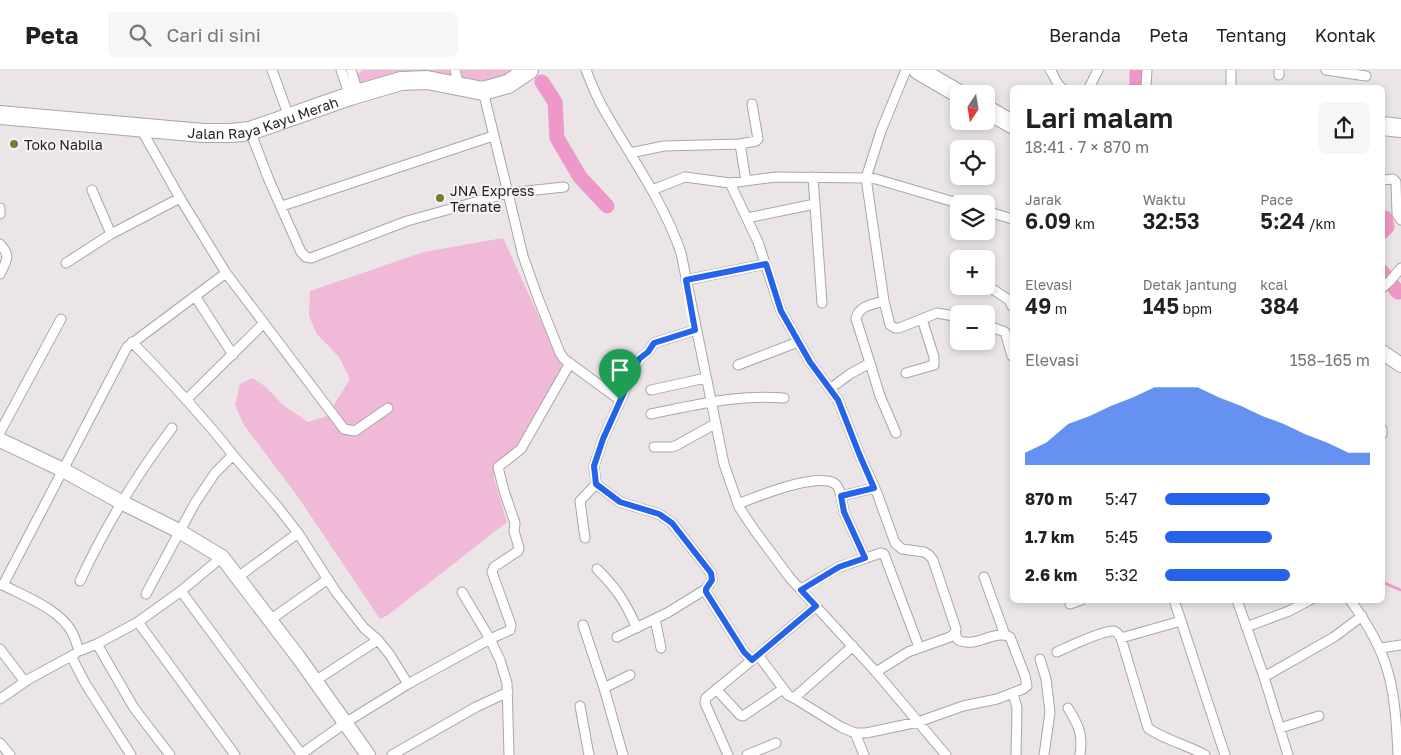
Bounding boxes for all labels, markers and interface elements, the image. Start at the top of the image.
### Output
search box [108,12,458,57]
text: Peta [25,20,78,49]
icon: search [126,21,154,49]
text: Cari di sini [166,23,261,46]
text: Beranda [1049,24,1121,46]
text: Peta [1149,24,1188,46]
text: Tentang [1216,24,1287,46]
text: Kontak [1315,24,1376,46]
north arrow [950,85,995,130]
map controls [950,85,995,350]
street label: Jalan Raya Kayu Merah [187,92,340,142]
text: Lari malam [1025,101,1173,134]
button: share [1318,102,1370,154]
place label: Toko Nabila [24,136,103,153]
text: 18:41 · 7 × 870 m [1025,137,1149,157]
marker: Toko Nabila [8,138,20,150]
button: locate [950,140,995,185]
place label: JNA Express Ternate [450,182,534,215]
text: Jarak [1025,191,1062,208]
text: Waktu [1143,191,1186,208]
text: Pace [1260,191,1293,208]
marker: JNA Express Ternate [434,192,446,204]
button: layers [950,195,995,240]
text: 6.09 [1025,208,1071,234]
text: 32:53 [1143,208,1200,234]
text: 5:24 [1260,208,1305,234]
text: km [1071,215,1095,232]
text: /km [1305,215,1336,232]
button: + [950,250,995,295]
text: Elevasi [1025,276,1072,293]
text: Detak jantung [1143,276,1237,293]
text: kcal [1260,276,1288,293]
text: 49 [1025,293,1051,319]
text: 145 [1143,293,1179,319]
text: 384 [1260,293,1299,319]
text: m [1051,300,1067,317]
text: bpm [1179,300,1212,317]
button: − [950,305,995,350]
pin [599,349,641,400]
text: Elevasi [1025,350,1079,370]
text: 158–165 m [1290,350,1370,370]
icon: arrive [606,356,634,384]
text: 870 m [1025,489,1072,509]
text: 5:47 [1105,489,1137,509]
text: 1.7 km [1025,527,1074,547]
text: 5:45 [1105,527,1138,547]
text: 2.6 km [1025,565,1077,585]
text: 5:32 [1105,565,1138,585]

